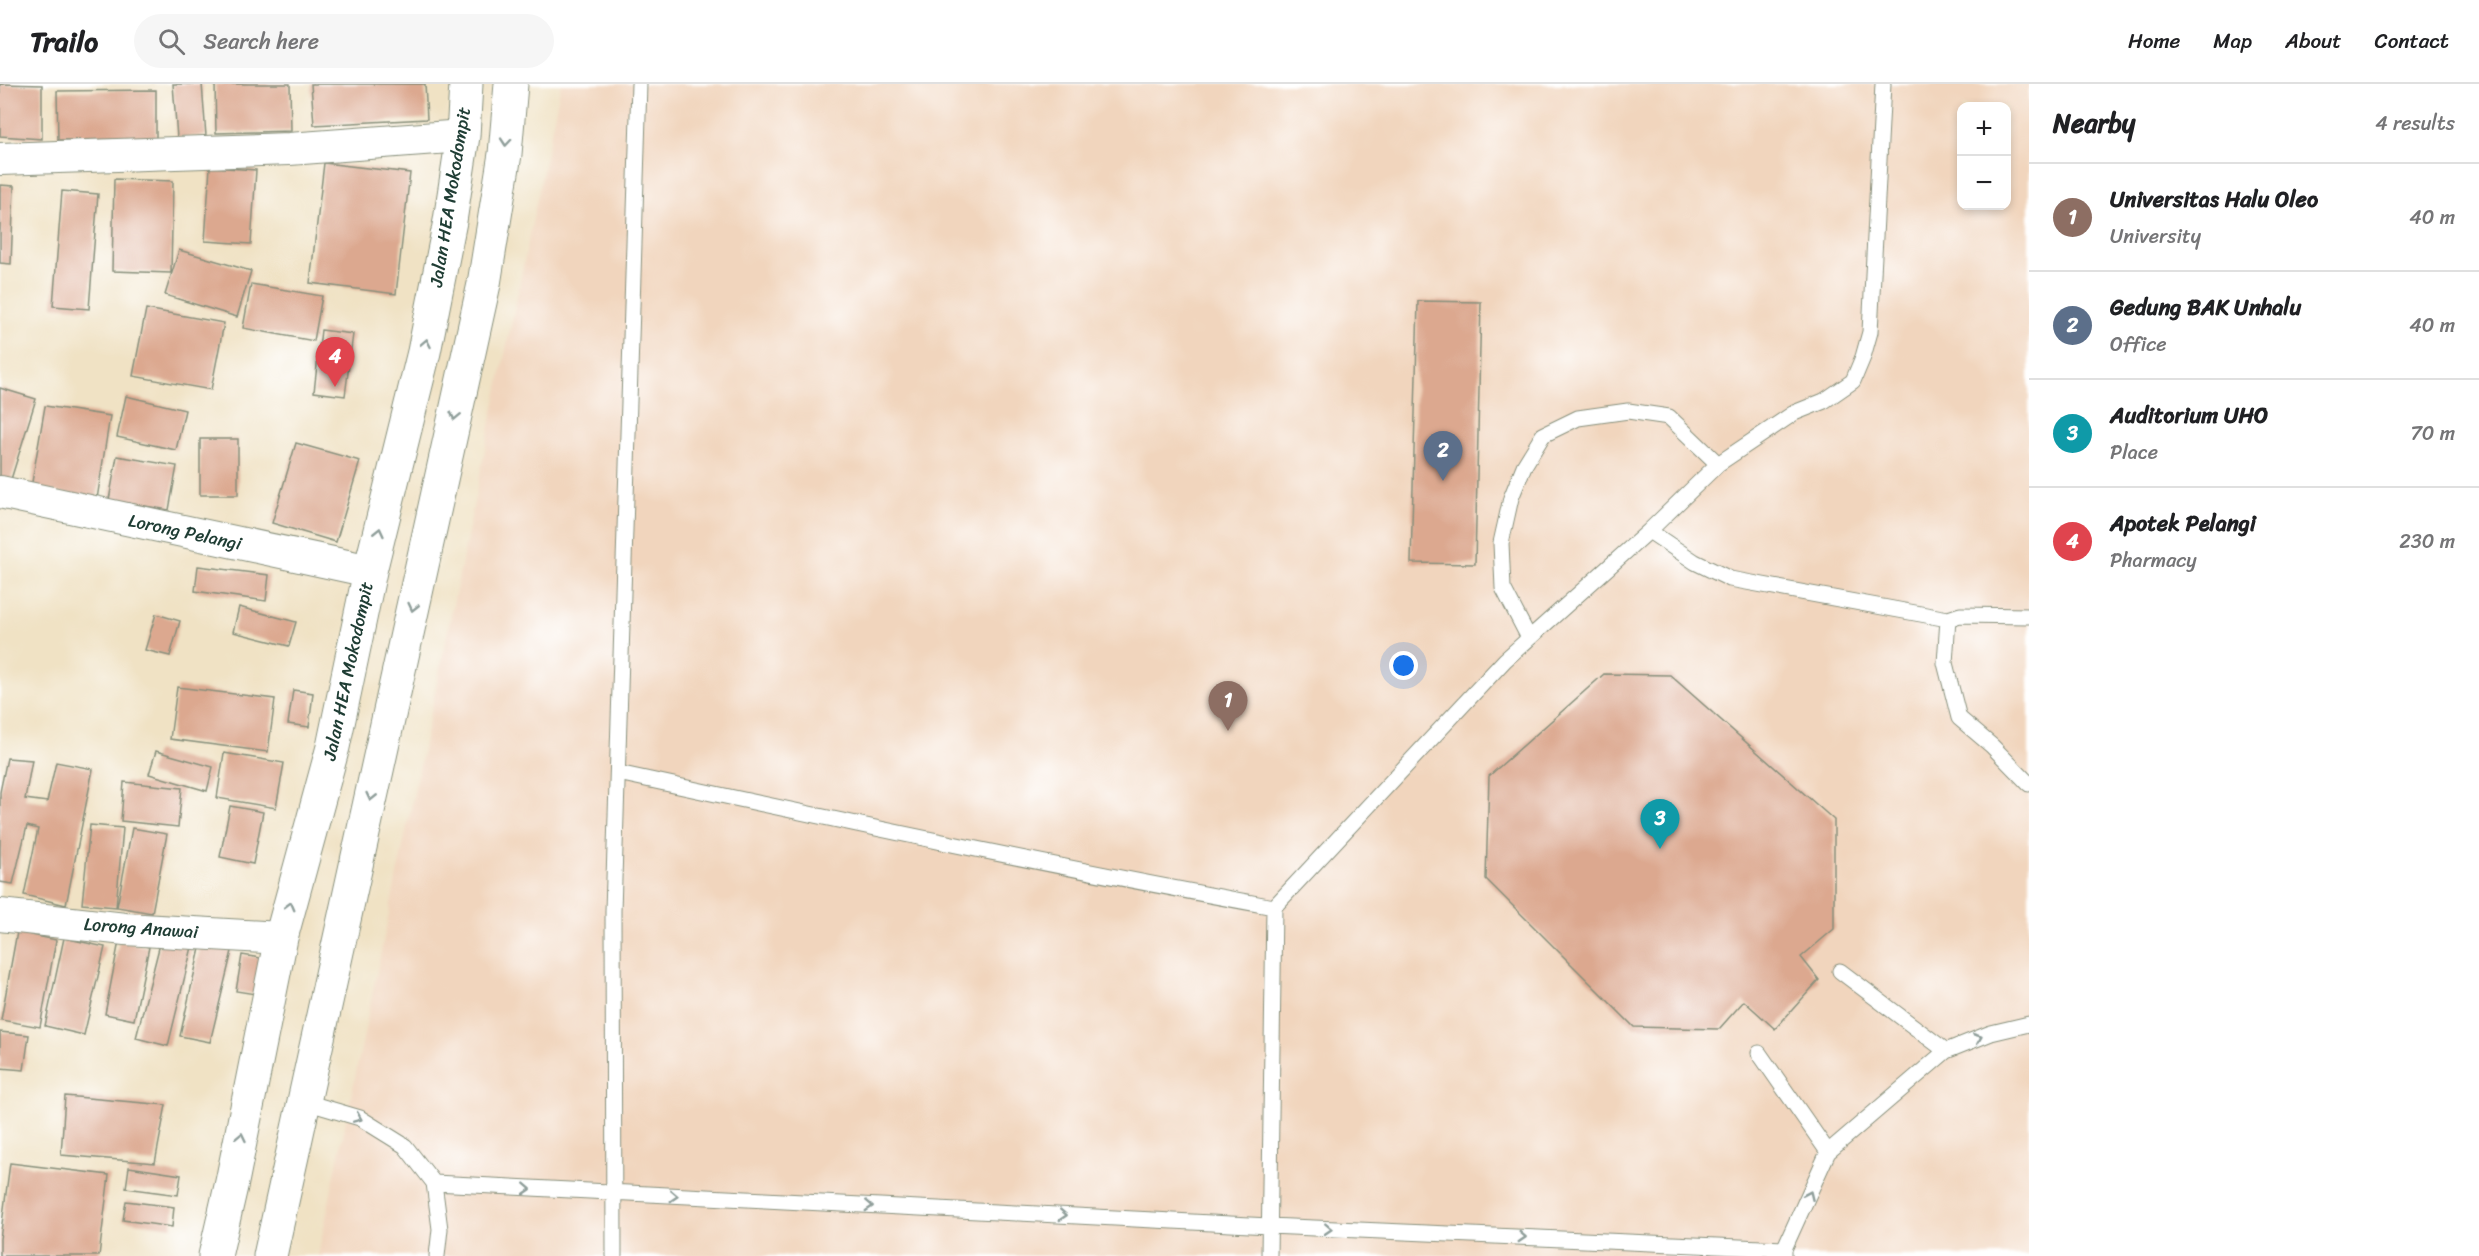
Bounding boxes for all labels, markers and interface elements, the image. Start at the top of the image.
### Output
search box [134,14,554,68]
text: Trailo [30,17,98,66]
text: Search here [203,22,319,61]
text: Home [2128,22,2180,60]
text: Map [2213,22,2252,60]
text: About [2285,22,2342,60]
text: Contact [2375,22,2449,60]
icon: search [155,25,188,58]
text: Nearby [2053,100,2135,146]
map controls [1957,102,2011,210]
button: + [1957,102,2011,156]
street label: Jalan HEA Mokodompit [420,104,480,290]
text: 4 results [2375,106,2455,141]
one-way arrow [500,138,513,147]
button: − [1957,156,2011,210]
text: Universitas Halu Oleo [2110,180,2318,219]
text: 1 [2068,200,2077,235]
text: 40 m [2409,200,2455,235]
text: University [2110,219,2201,254]
text: Gedung BAK Unhalu [2110,288,2301,327]
text: 2 [2067,308,2078,343]
text: 40 m [2409,308,2455,343]
text: Office [2110,327,2166,362]
pin: 4 [316,338,354,387]
one-way arrow [419,338,432,348]
text: Auditorium UHO [2110,396,2268,435]
one-way arrow [449,411,462,421]
text: 3 [2067,416,2078,451]
text: 70 m [2410,416,2455,451]
pin: 2 [1424,432,1462,481]
text: Place [2110,435,2158,470]
street label: Lorong Pelangi [125,504,246,560]
text: Apotek Pelangi [2110,504,2256,543]
text: 4 [2066,524,2079,559]
text: 230 m [2399,524,2455,559]
one-way arrow [371,527,384,537]
text: Pharmacy [2110,543,2197,578]
street label: Jalan HEA Mokodompit [313,578,383,764]
one-way arrow [408,602,421,612]
your location [1389,651,1418,680]
pin: 1 [1208,682,1248,731]
one-way arrow [365,792,378,802]
pin: 3 [1640,800,1680,849]
one-way arrow [283,901,295,912]
street label: Lorong Anawai [83,908,200,948]
one-way arrow [1971,1033,1982,1045]
one-way arrow [351,1111,362,1123]
one-way arrow [234,1133,247,1143]
one-way arrow [523,1182,532,1195]
one-way arrow [669,1189,678,1202]
one-way arrow [1801,1191,1813,1202]
one-way arrow [864,1199,873,1212]
one-way arrow [1059,1209,1068,1222]
one-way arrow [1323,1222,1332,1235]
one-way arrow [1518,1231,1527,1244]

